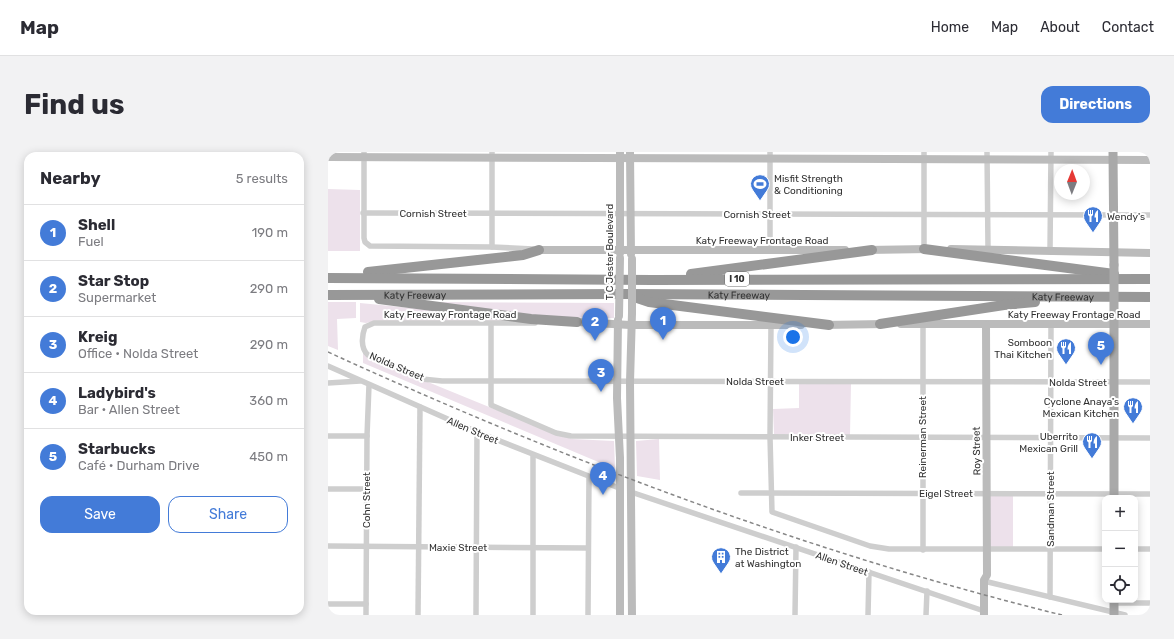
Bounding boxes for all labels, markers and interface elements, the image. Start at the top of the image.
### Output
text: Map [20,16,59,39]
text: Home [931,19,969,36]
text: Map [991,19,1018,36]
text: About [1040,19,1080,36]
text: Contact [1102,19,1154,36]
button: Directions [1041,86,1150,123]
text: Find us [24,88,124,121]
north arrow [1054,164,1090,200]
text: Nearby [40,168,101,188]
text: 5 results [236,171,288,186]
sports icon: Misfit Strength & Conditioning [749,173,771,201]
place label: Misfit Strength & Conditioning [774,173,843,197]
street label: T C Jester Boulevard [604,204,616,300]
restaurant icon: Wendy's [1082,205,1104,233]
street label: Cornish Street [399,208,467,220]
street label: Cornish Street [723,209,791,221]
place label: Wendy's [1107,211,1145,223]
text: Shell [78,216,115,234]
text: 1 [50,225,56,240]
text: 190 m [252,225,288,240]
text: Fuel [78,234,104,249]
street label: Katy Freeway Frontage Road [696,235,828,247]
text: Star Stop [78,272,149,290]
road number: I 10 [725,272,749,286]
text: 2 [49,281,57,296]
text: 290 m [250,281,288,296]
street label: Katy Freeway [708,289,771,302]
text: Supermarket [78,290,156,305]
street label: Katy Freeway [384,290,447,302]
street label: Katy Freeway [1032,291,1095,304]
pin: 1 [650,307,676,340]
pin: 2 [582,308,608,341]
street label: Katy Freeway Frontage Road [384,309,516,321]
street label: Katy Freeway Frontage Road [1008,309,1140,321]
your location [783,327,803,347]
text: Kreig [78,328,117,346]
pin: 5 [1088,332,1114,365]
text: 3 [49,337,57,352]
text: 290 m [250,337,288,352]
place label: Somboon Thai Kitchen [994,337,1052,361]
restaurant icon: Somboon Thai Kitchen [1055,337,1077,365]
text: Office · Nolda Street [78,346,198,361]
street label: Nolda Street [368,350,426,384]
pin: 3 [588,359,614,392]
street label: Nolda Street [726,376,784,388]
street label: Nolda Street [1049,377,1107,389]
text: Ladybird's [78,384,156,402]
text: 4 [49,393,57,408]
text: 360 m [249,393,288,408]
street label: Reinerman Street [917,396,929,478]
place label: Cyclone Anaya's Mexican Kitchen [1043,396,1119,420]
restaurant icon: Cyclone Anaya's Mexican Kitchen [1122,396,1144,424]
text: Bar · Allen Street [78,402,180,417]
street label: Allen Street [445,415,500,447]
street label: Roy Street [971,426,983,475]
place label: Uberrito Mexican Grill [1019,431,1078,455]
restaurant icon: Uberrito Mexican Grill [1081,431,1103,459]
street label: Inker Street [790,432,844,444]
text: Starbucks [78,440,155,458]
text: 5 [49,449,57,464]
text: 450 m [249,449,288,464]
text: Café · Durham Drive [78,458,199,473]
pin: 4 [590,462,616,495]
street label: Sandman Street [1045,471,1057,547]
street label: Cohn Street [361,472,373,528]
street label: Eigel Street [919,488,973,500]
map controls [1102,495,1138,603]
button: + [1102,495,1138,531]
button: Save [40,496,160,533]
button: Share [168,496,288,533]
button: − [1102,531,1138,567]
street label: Maxie Street [429,542,487,554]
building icon: The District at Washington [710,546,732,574]
place label: The District at Washington [735,546,801,570]
street label: Allen Street [814,549,870,579]
button: locate [1102,567,1138,603]

